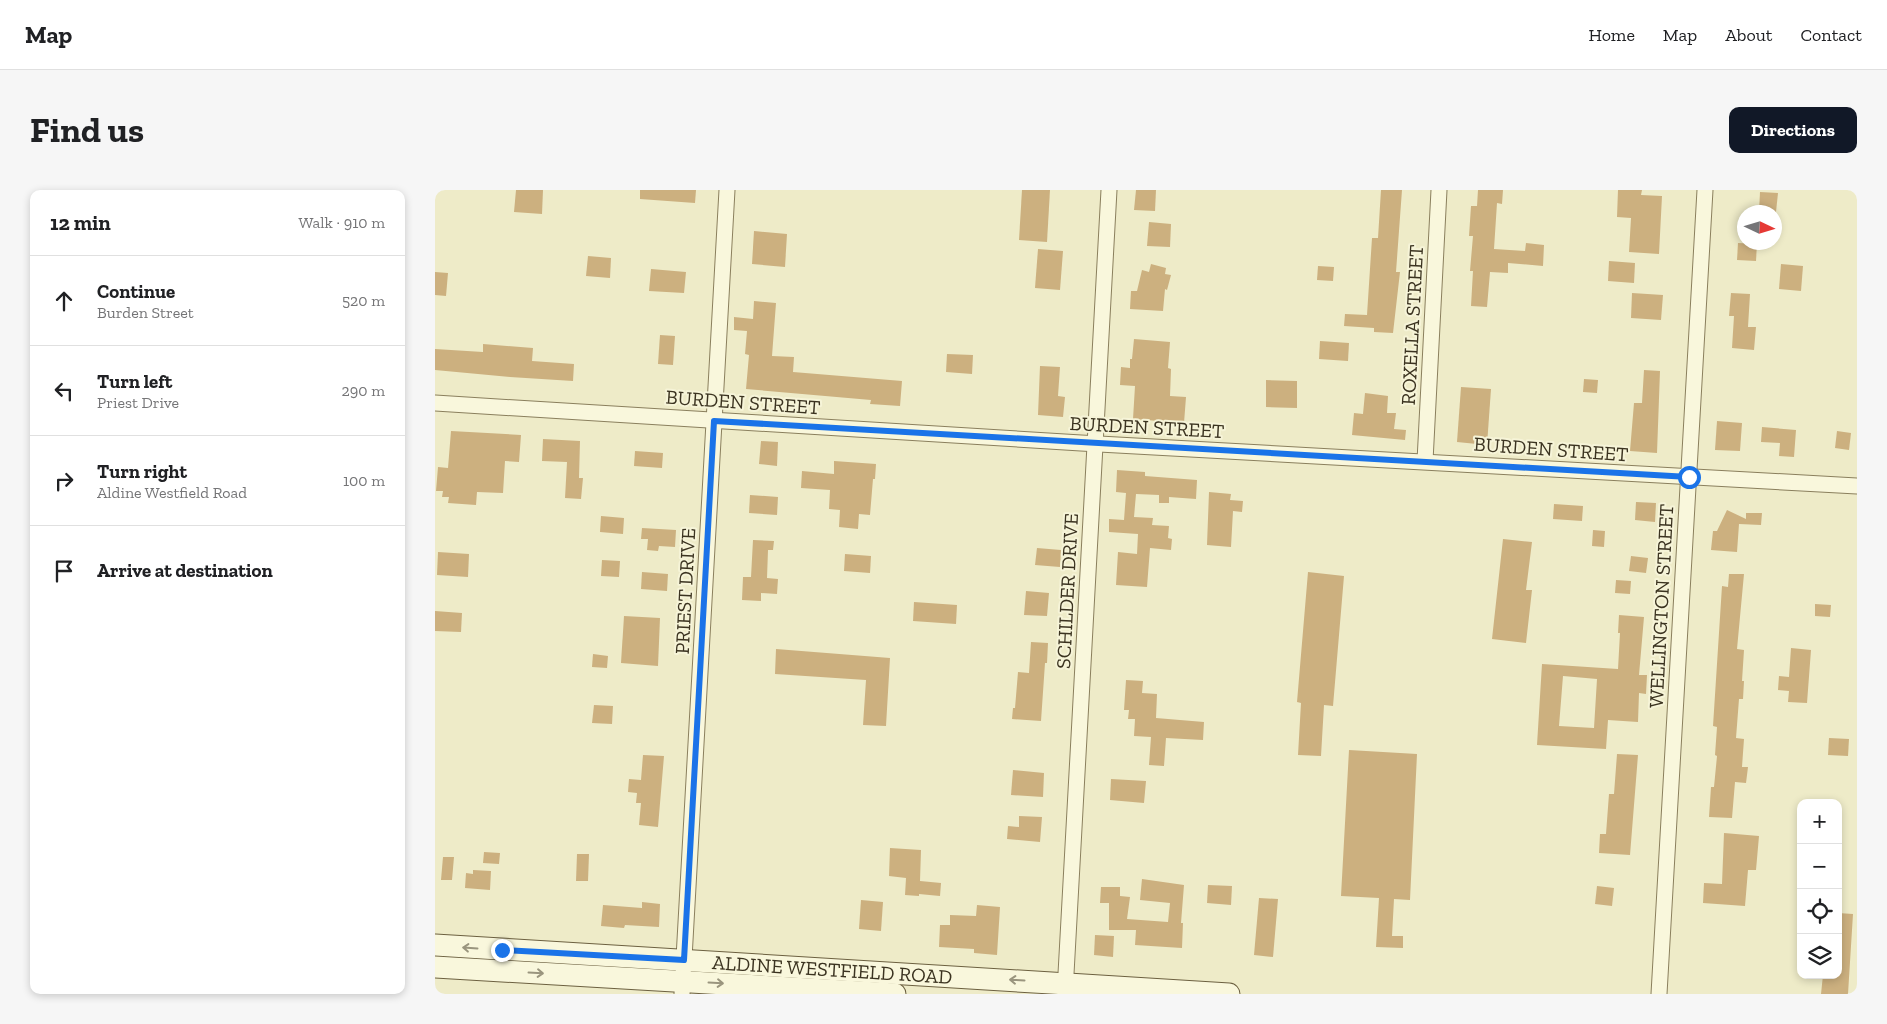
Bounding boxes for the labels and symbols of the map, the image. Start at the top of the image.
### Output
north arrow [1737,205,1782,250]
street label: ROXELLA STREET [1396,244,1428,406]
street label: BURDEN STREET [665,385,821,419]
street label: BURDEN STREET [1069,411,1225,443]
street label: BURDEN STREET [1473,432,1629,466]
route start [1678,466,1701,489]
street label: WELLINGTON STREET [1644,503,1678,709]
street label: SCHILDER DRIVE [1051,513,1083,669]
street label: PRIEST DRIVE [670,527,700,655]
route end [491,939,514,962]
one-way arrow [462,943,478,952]
street label: ALDINE WESTFIELD ROAD [712,950,953,989]
one-way arrow [528,969,544,978]
one-way arrow [1009,976,1025,985]
one-way arrow [708,978,724,988]

